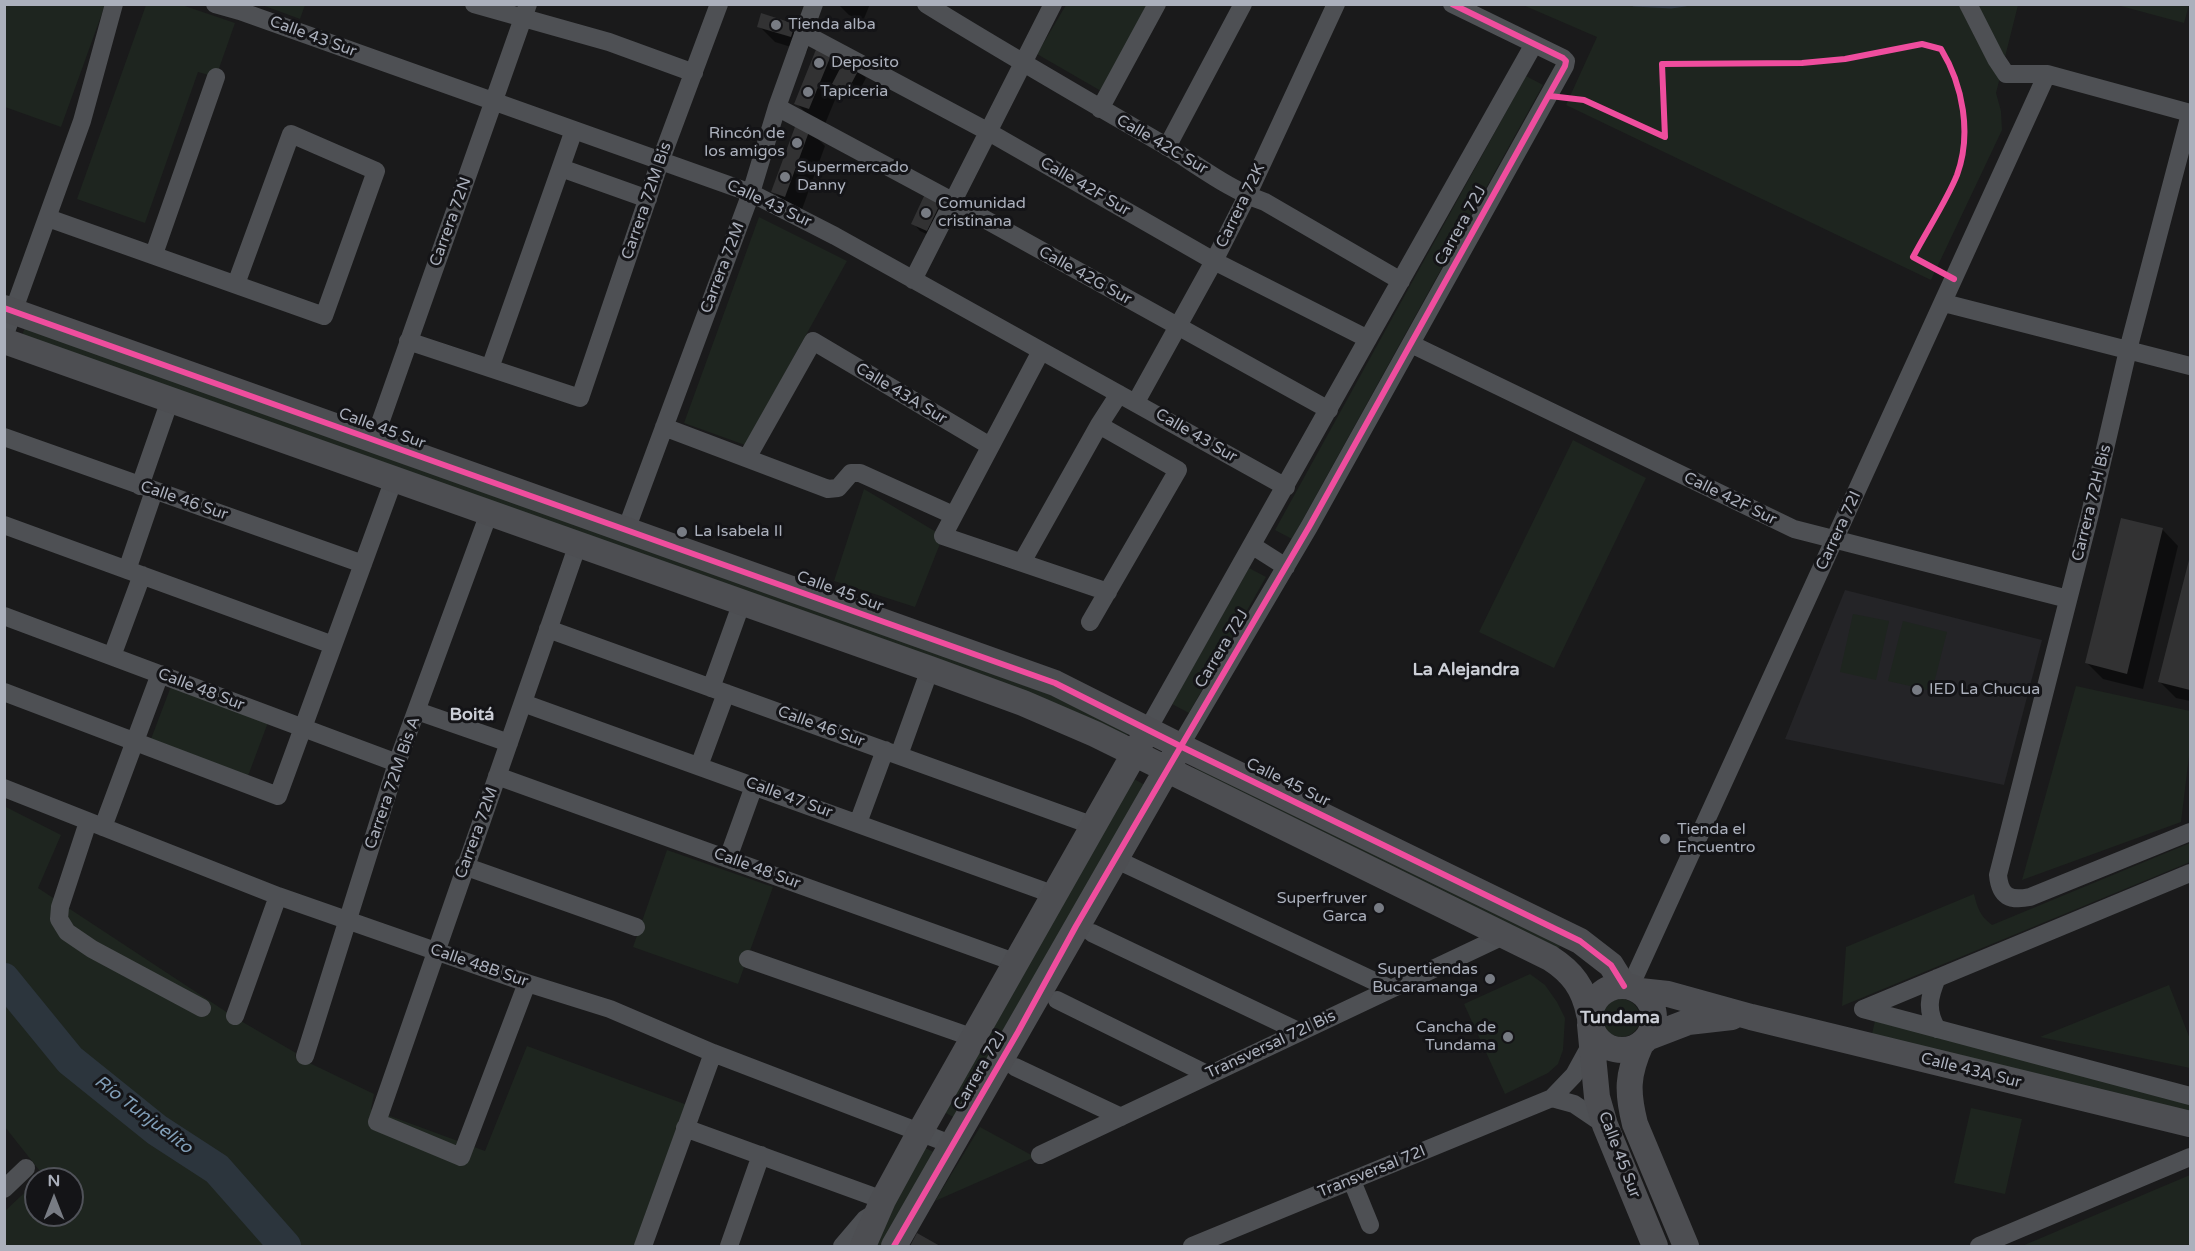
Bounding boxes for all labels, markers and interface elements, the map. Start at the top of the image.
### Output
street label: Calle 43 Sur [267,12,359,62]
place label: Tienda alba [788,15,876,35]
marker: Tienda alba [769,18,783,32]
place label: Deposito [831,53,899,73]
marker: Deposito [812,56,826,70]
place label: Tapiceria [820,82,888,102]
marker: Tapiceria [801,85,815,99]
street label: Calle 42C Sur [1113,111,1211,179]
place label: Rincón de los amigos [704,124,785,162]
marker: Rincón de los amigos [790,136,804,150]
street label: Carrera 72M Bis [618,140,676,262]
street label: Calle 42F Sur [1037,153,1133,221]
place label: Supermercado Danny [797,158,909,196]
street label: Carrera 72K [1212,161,1270,251]
marker: Supermercado Danny [778,170,792,184]
street label: Carrera 72N [426,175,476,269]
street label: Calle 43 Sur [724,176,814,232]
street label: Carrera 72J [1431,183,1491,269]
place label: Comunidad cristinana [938,194,1026,232]
marker: Comunidad cristinana [919,206,933,220]
street label: Carrera 72M [697,220,749,316]
street label: Calle 42G Sur [1035,243,1135,309]
street label: Calle 43A Sur [852,359,950,429]
street label: Calle 45 Sur [336,404,428,454]
street label: Calle 43 Sur [1152,405,1240,467]
street label: Carrera 72H Bis [2068,443,2116,563]
street label: Calle 42F Sur [1680,468,1780,530]
street label: Calle 46 Sur [138,477,230,525]
street label: Carrera 72I [1812,488,1866,574]
place label: La Isabela II [694,522,783,542]
marker: La Isabela II [675,525,689,539]
street label: Calle 45 Sur [794,567,886,617]
street label: Carrera 72J [1191,606,1253,692]
district label: La Alejandra [1412,659,1520,681]
street label: Calle 48 Sur [155,665,247,715]
place label: IED La Chucua [1929,680,2040,700]
marker: IED La Chucua [1910,683,1924,697]
street label: Calle 46 Sur [775,702,867,752]
district label: Boitá [450,704,494,726]
street label: Carrera 72M Bis A [361,714,425,852]
street label: Calle 45 Sur [1243,754,1333,812]
street label: Calle 47 Sur [743,773,835,823]
street label: Carrera 72M [452,785,502,881]
place label: Tienda el Encuentro [1677,820,1755,858]
marker: Tienda el Encuentro [1658,832,1672,846]
street label: Calle 48 Sur [711,844,803,894]
place label: Superfruver Garca [1277,889,1367,927]
marker: Superfruver Garca [1372,901,1386,915]
street label: Calle 48B Sur [428,940,530,992]
place label: Supertiendas Bucaramanga [1372,960,1478,998]
marker: Supertiendas Bucaramanga [1483,972,1497,986]
street label: Transversal 72I Bis [1203,1006,1339,1084]
district label: Tundama [1580,1007,1660,1029]
place label: Cancha de Tundama [1416,1018,1496,1056]
street label: Carrera 72J [950,1028,1010,1114]
marker: Cancha de Tundama [1501,1030,1515,1044]
street label: Calle 43A Sur [1919,1049,2023,1093]
water label: Río Tunjuelito [90,1071,196,1159]
street label: Calle 45 Sur [1594,1109,1644,1201]
street label: Transversal 72I [1315,1142,1429,1202]
north arrow [24,1167,84,1227]
text: N [48,1171,60,1191]

